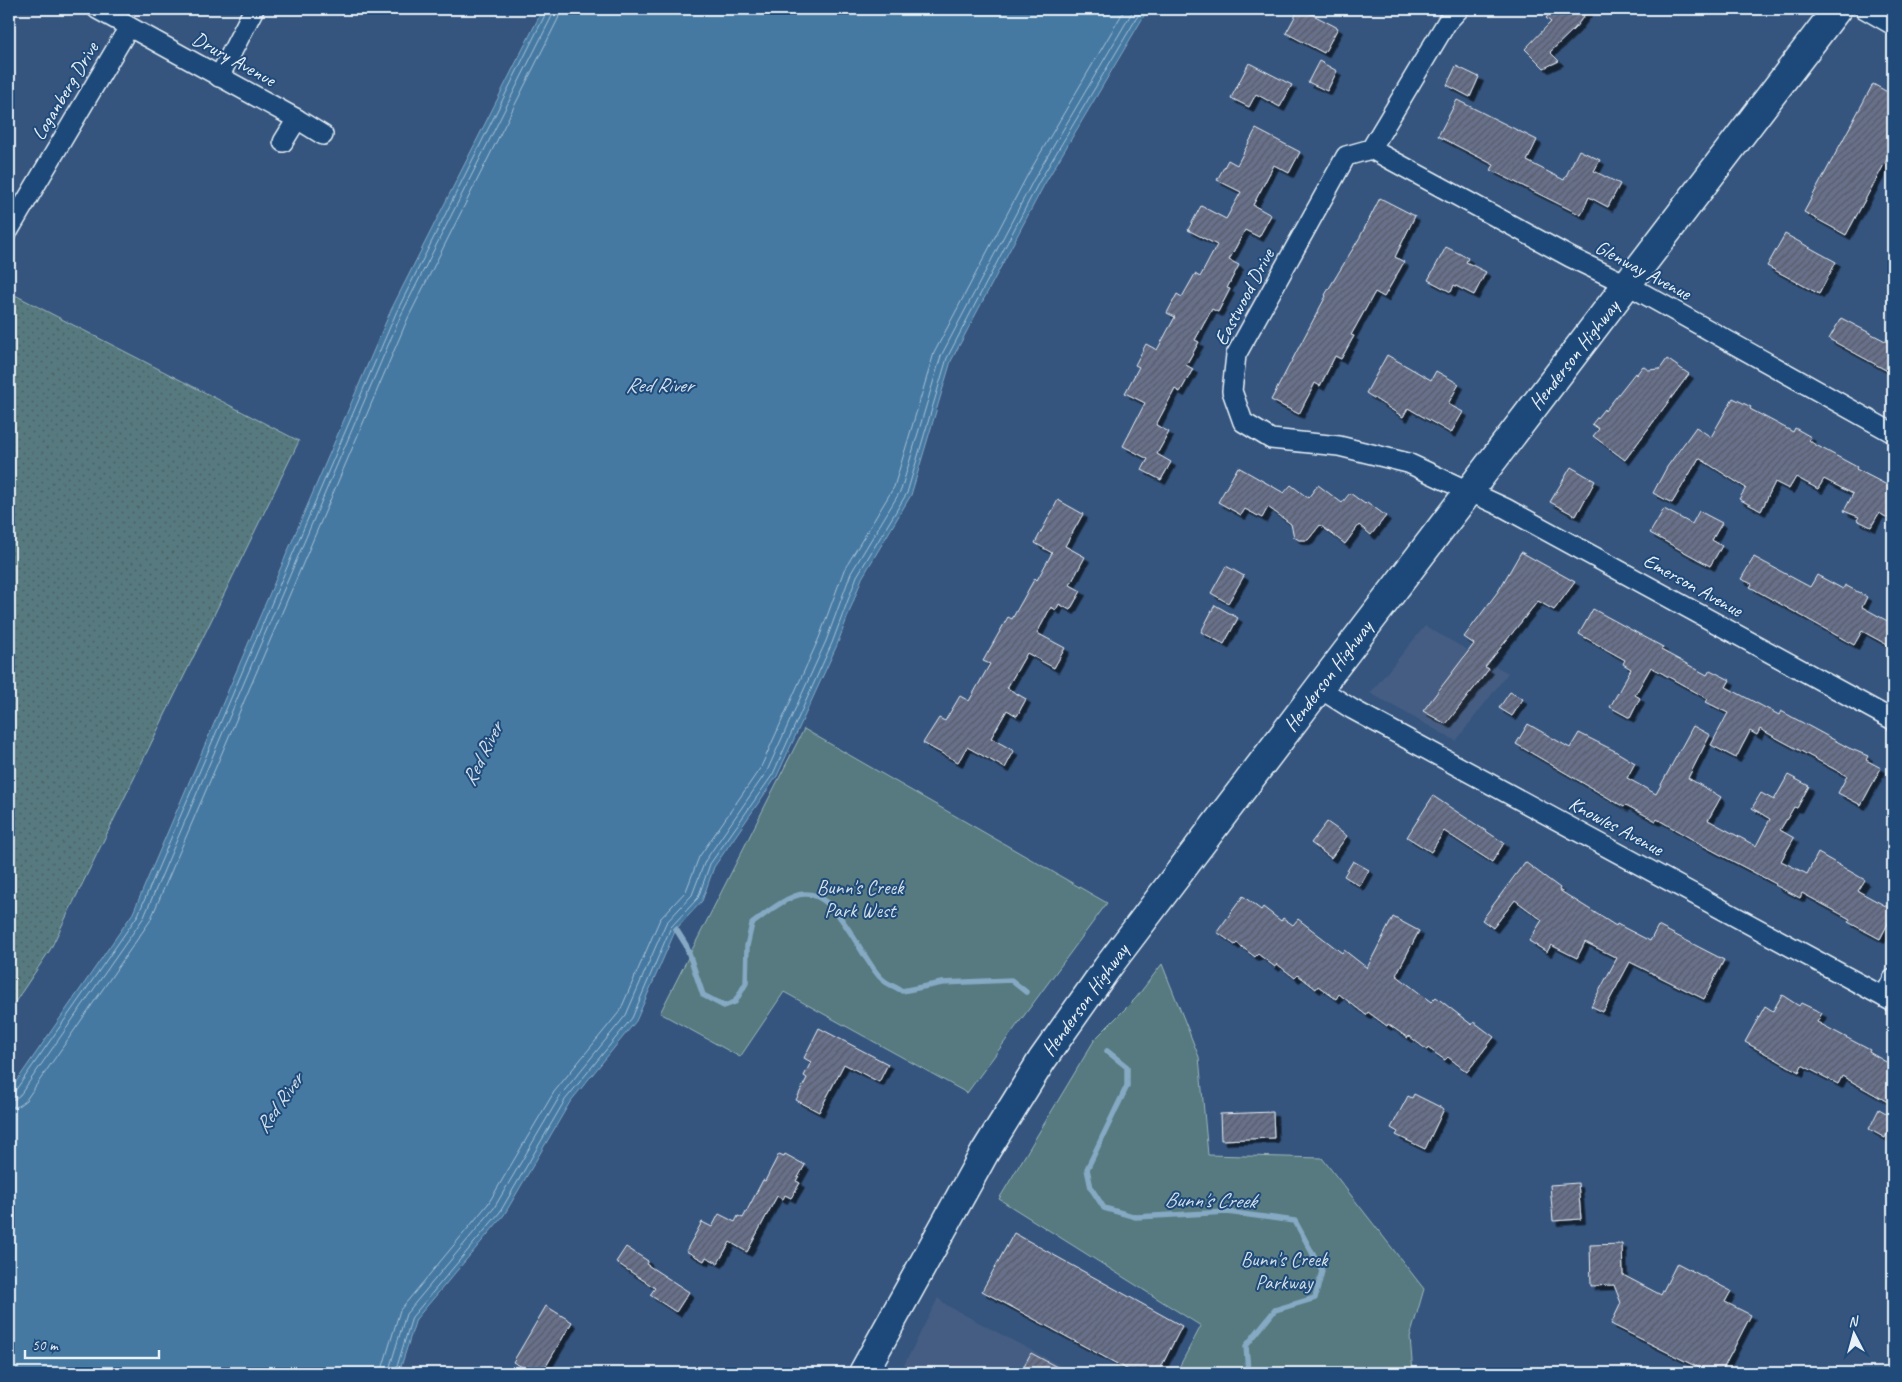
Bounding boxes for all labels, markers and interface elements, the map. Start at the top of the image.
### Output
street label: Drury Avenue [188,26,281,93]
street label: Loganberg Drive [26,36,105,145]
street label: Glenway Avenue [1591,234,1697,306]
street label: Eastwood Drive [1208,243,1281,349]
street label: Henderson Highway [1523,293,1626,415]
water label: Red River [626,372,696,398]
street label: Emerson Avenue [1639,548,1748,623]
street label: Henderson Highway [1278,614,1379,737]
water label: Red River [456,715,510,790]
street label: Knowles Avenue [1565,791,1669,862]
park label: Bunn's Creek Park West [817,875,905,923]
street label: Henderson Highway [1036,937,1135,1061]
water label: Red River [249,1065,311,1138]
water label: Bunn's Creek [1164,1186,1260,1214]
park label: Bunn's Creek Parkway [1241,1247,1329,1295]
north arrow [1830,1310,1880,1360]
text: N [1847,1312,1860,1330]
scale bar [25,1327,159,1359]
text: 50 m [32,1336,59,1355]

